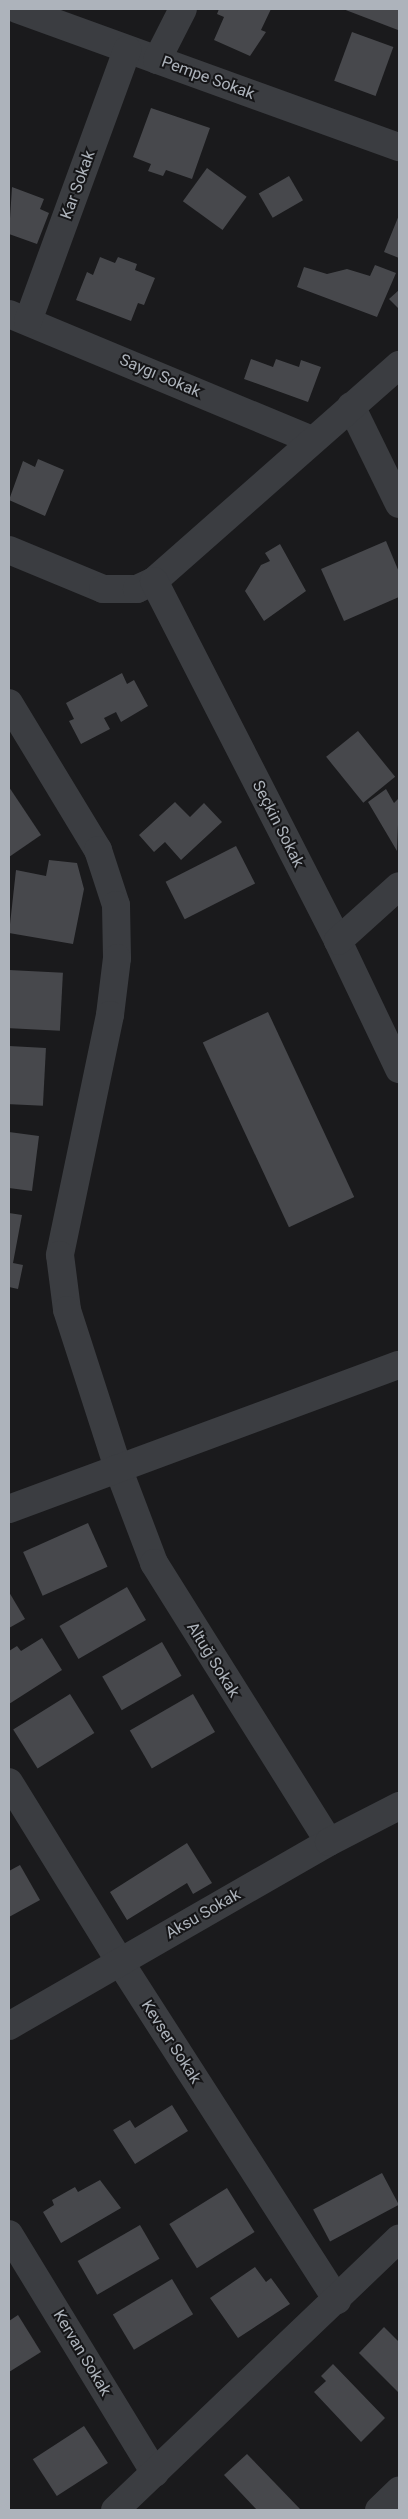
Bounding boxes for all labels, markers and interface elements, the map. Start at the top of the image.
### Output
street label: Pempe Sokak [159,52,257,104]
street label: Kar Sokak [57,148,99,222]
street label: Saygı Sokak [117,350,203,402]
street label: Seçkin Sokak [248,777,308,871]
street label: Altuğ Sokak [182,1619,244,1701]
street label: Aksu Sokak [162,1885,244,1943]
street label: Kevser Sokak [137,1997,205,2087]
street label: Kervan Sokak [49,2307,115,2399]

